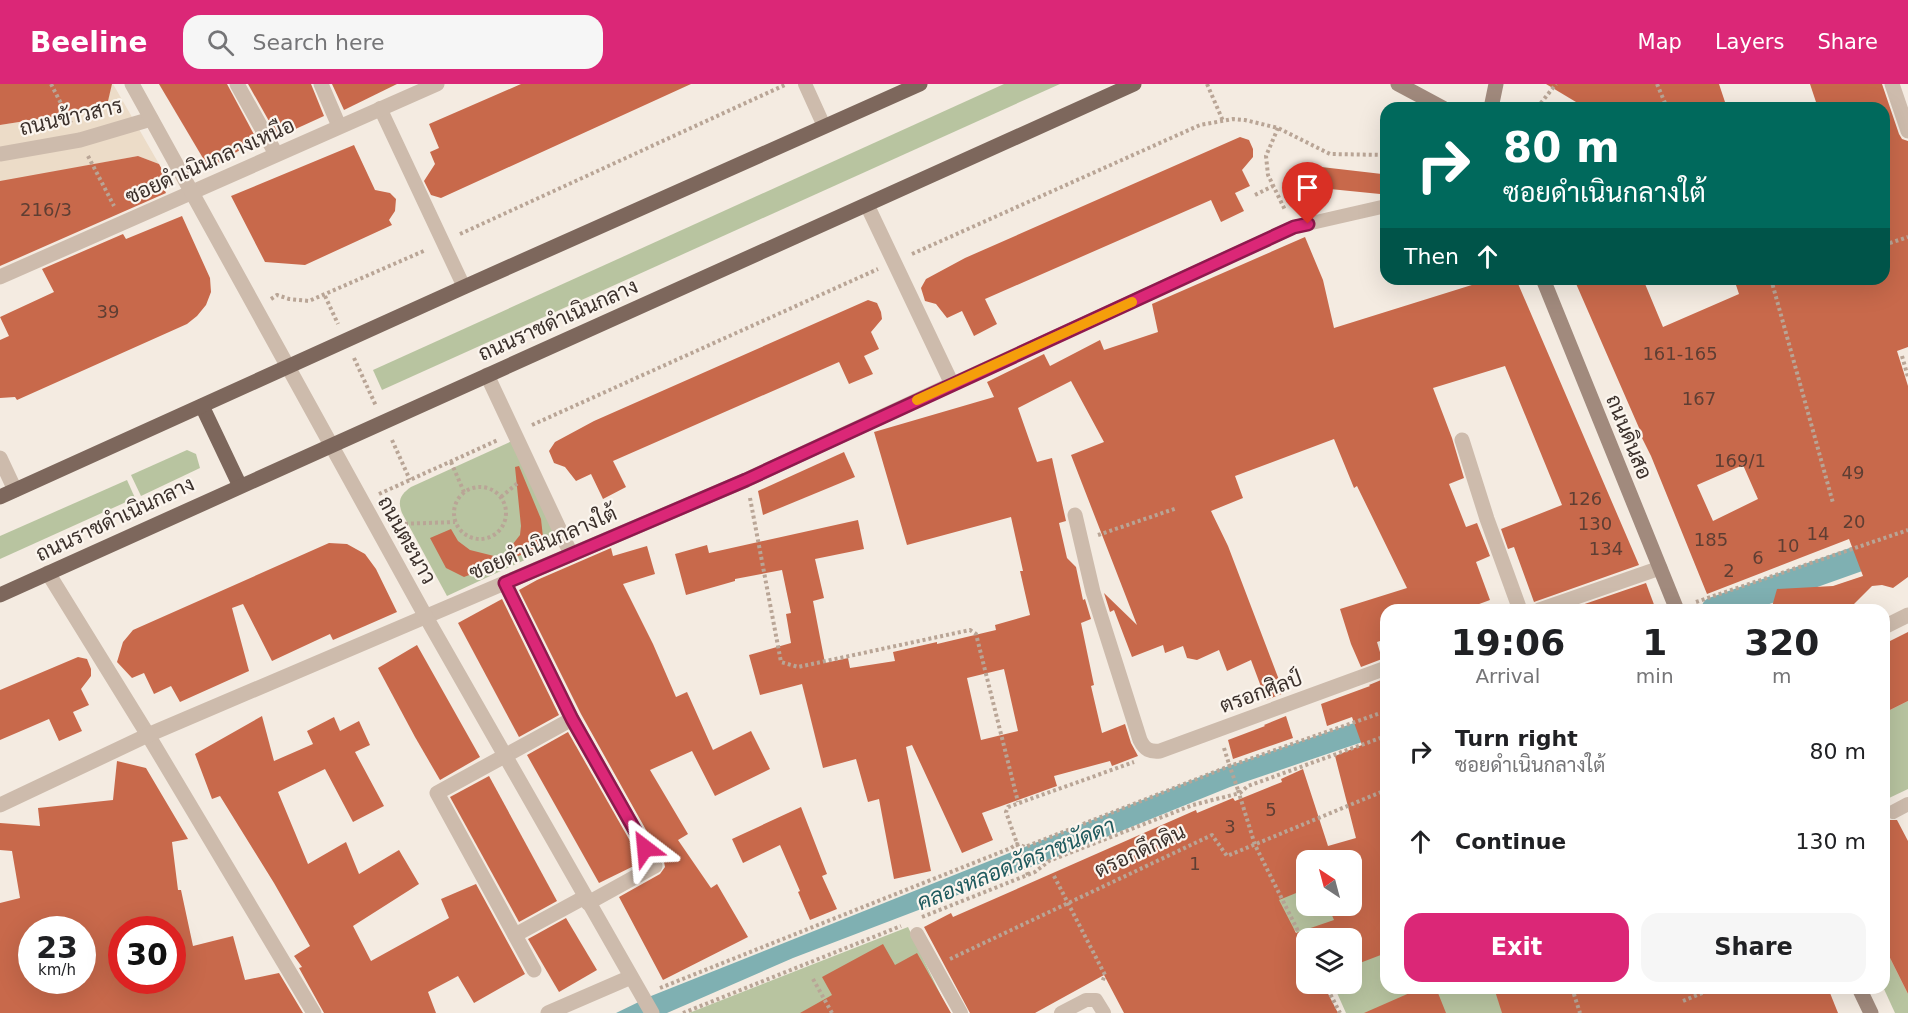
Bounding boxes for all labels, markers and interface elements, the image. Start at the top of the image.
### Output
search box [183,15,603,69]
text: Beeline [30,26,147,59]
icon: search [204,26,237,59]
text: Search here [252,30,385,55]
text: Map [1638,30,1682,54]
text: Layers [1715,30,1784,54]
text: Share [1817,30,1878,54]
street label: ถนนข้าวสาร [17,94,125,140]
street label: ซอยดำเนินกลางเหนือ [121,111,298,209]
text: 80 m [1503,123,1620,172]
icon: right [1404,126,1482,204]
pin [1282,162,1333,224]
icon: arrive [1291,171,1324,204]
text: ซอยดำเนินกลางใต้ [1503,177,1706,208]
house number: 216/3 [20,199,72,220]
icon: ahead [1471,240,1504,273]
text: Then [1404,244,1459,269]
street label: ถนนราชดำเนินกลาง [475,274,641,366]
house number: 39 [97,301,119,322]
house number: 161-165 [1642,343,1718,364]
house number: 167 [1682,388,1716,409]
street label: ถนนดินสอ [1601,391,1657,483]
house number: 169/1 [1714,450,1766,471]
house number: 49 [1842,462,1864,483]
street label: ถนนราชดำเนินกลาง [32,472,198,566]
house number: 126 [1568,488,1602,509]
street label: ถนนตะนาว [373,492,441,588]
street label: ซอยดำเนินกลางใต้ [465,500,621,585]
house number: 20 [1843,511,1865,532]
house number: 130 [1578,513,1612,534]
house number: 14 [1807,523,1829,544]
house number: 185 [1694,529,1728,550]
house number: 10 [1777,535,1799,556]
house number: 134 [1589,538,1623,559]
house number: 6 [1752,547,1764,568]
house number: 2 [1723,560,1735,581]
text: 19:06 [1451,622,1565,663]
text: 1 [1642,622,1667,663]
text: 320 [1744,622,1819,663]
street label: ตรอกศิลป์ [1215,663,1305,718]
text: Arrival [1475,664,1540,688]
text: min [1636,664,1674,688]
text: m [1772,664,1792,688]
text: Turn right [1455,726,1578,751]
icon: right [1404,735,1437,768]
text: 80 m [1810,739,1866,764]
text: ซอยดำเนินกลางใต้ [1455,753,1605,777]
house number: 5 [1265,799,1277,820]
water label: คลองหลอดวัดราชนัดดา [913,812,1119,915]
position arrow [613,816,677,880]
house number: 3 [1224,816,1236,837]
street label: ตรอกดึกดิน [1090,819,1189,883]
icon: ahead [1404,825,1437,858]
text: Continue [1455,829,1566,854]
text: 130 m [1796,829,1866,854]
north arrow [1296,850,1362,916]
map controls [1296,850,1362,994]
house number: 1 [1189,853,1201,874]
button: Exit [1404,913,1629,982]
button: Share [1641,913,1866,982]
speed limit sign: 30 [108,916,186,994]
button: layers [1296,928,1362,994]
text: 23 [36,930,78,965]
text: km/h [38,961,76,979]

